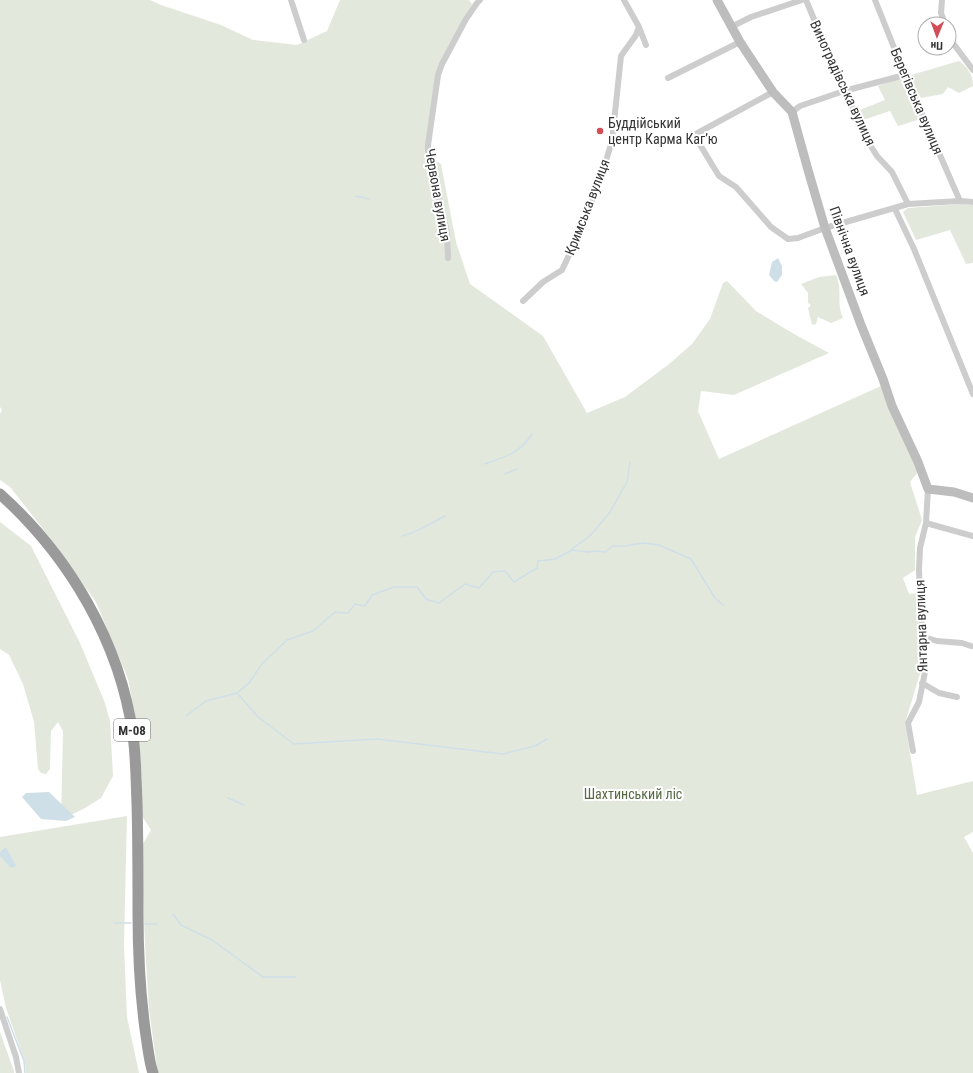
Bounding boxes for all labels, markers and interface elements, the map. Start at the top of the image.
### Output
north arrow [917,16,957,56]
street label: Виноградівська вулиця [807,18,879,148]
text: Пн [931,39,943,52]
street label: Берегівська вулиця [887,45,947,157]
place label: Буддійський центр Карма Кагʼю [608,115,718,147]
marker: Буддійський центр Карма Кагʼю [595,126,605,136]
street label: Червона вулиця [422,147,454,243]
street label: Кримська вулиця [561,157,613,257]
street label: Північна вулиця [826,204,874,298]
street label: Янтарна вулиця [911,580,931,672]
road number: М-08 [114,719,150,741]
park label: Шахтинський ліс [584,786,682,802]

